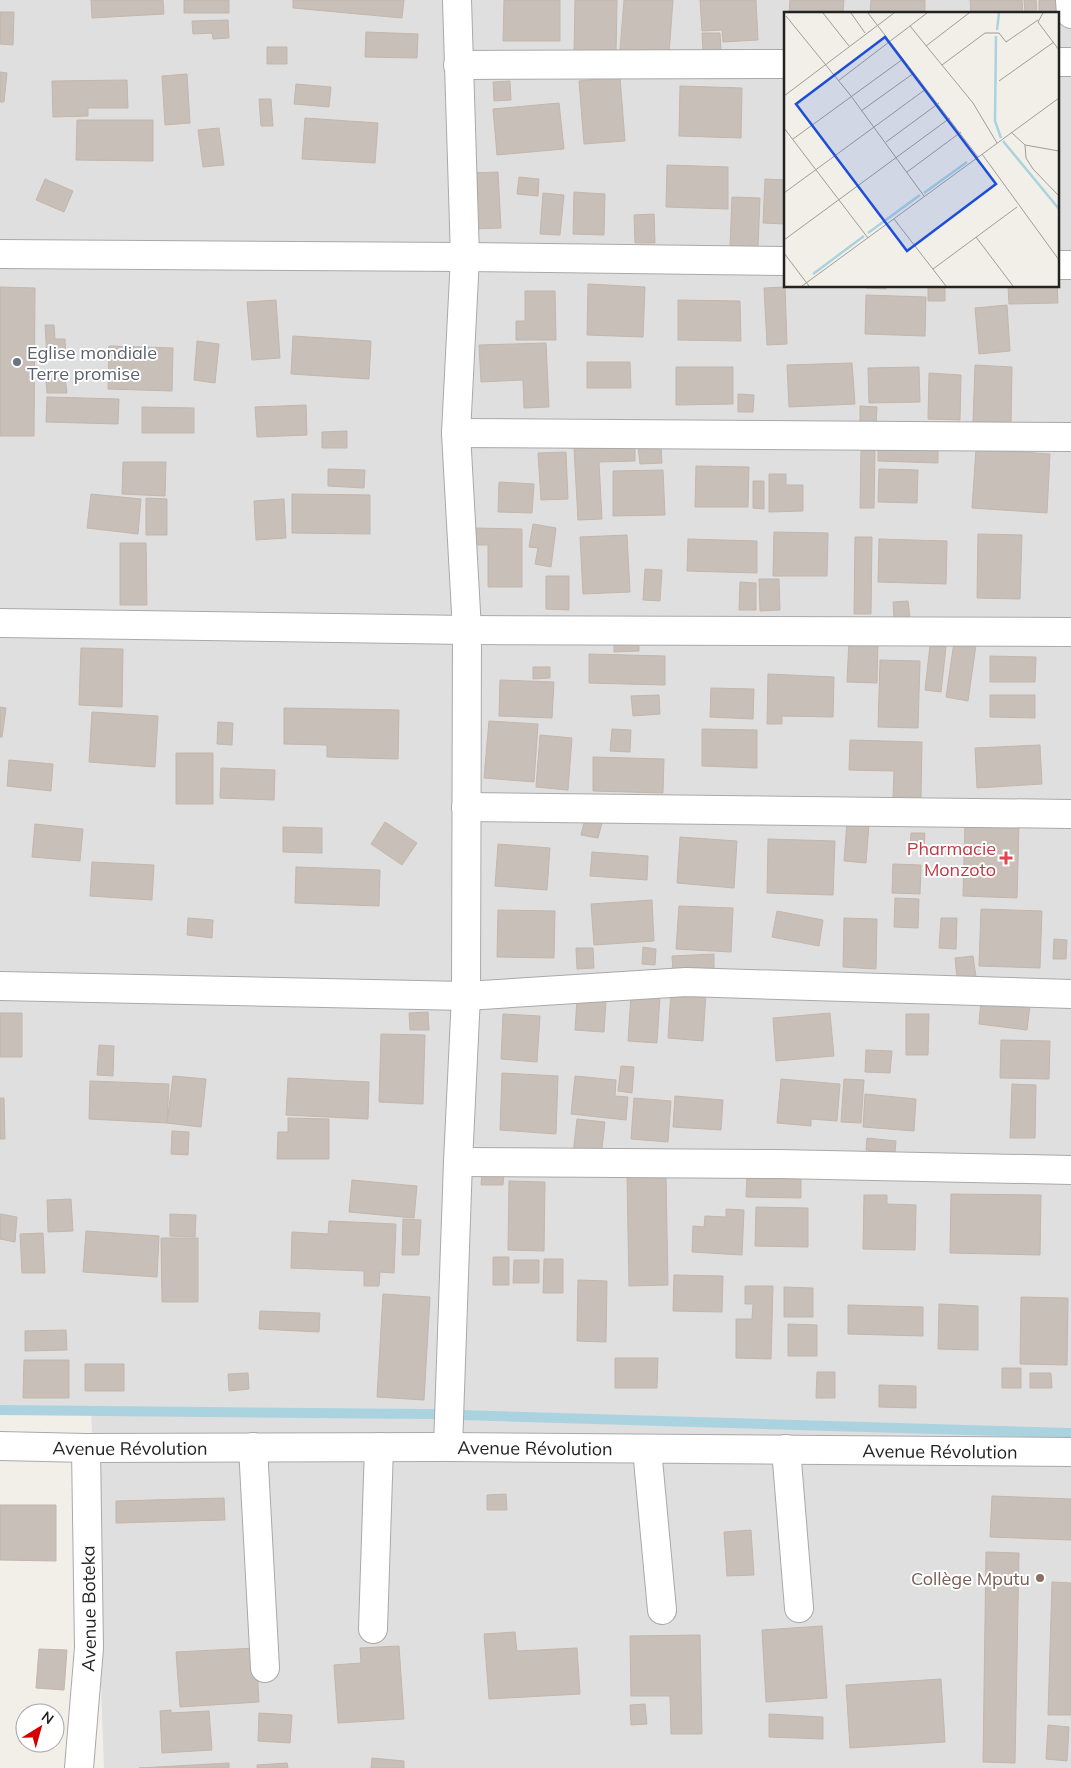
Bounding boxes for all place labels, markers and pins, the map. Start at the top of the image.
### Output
place label: Eglise mondiale Terre promise [27,341,157,385]
marker: Eglise mondiale Terre promise [11,356,23,368]
place label: Pharmacie Monzoto [907,837,996,881]
marker: Pharmacie Monzoto [1000,852,1012,864]
place label: Collège Mputu [911,1567,1030,1590]
marker: Collège Mputu [1034,1572,1046,1584]

